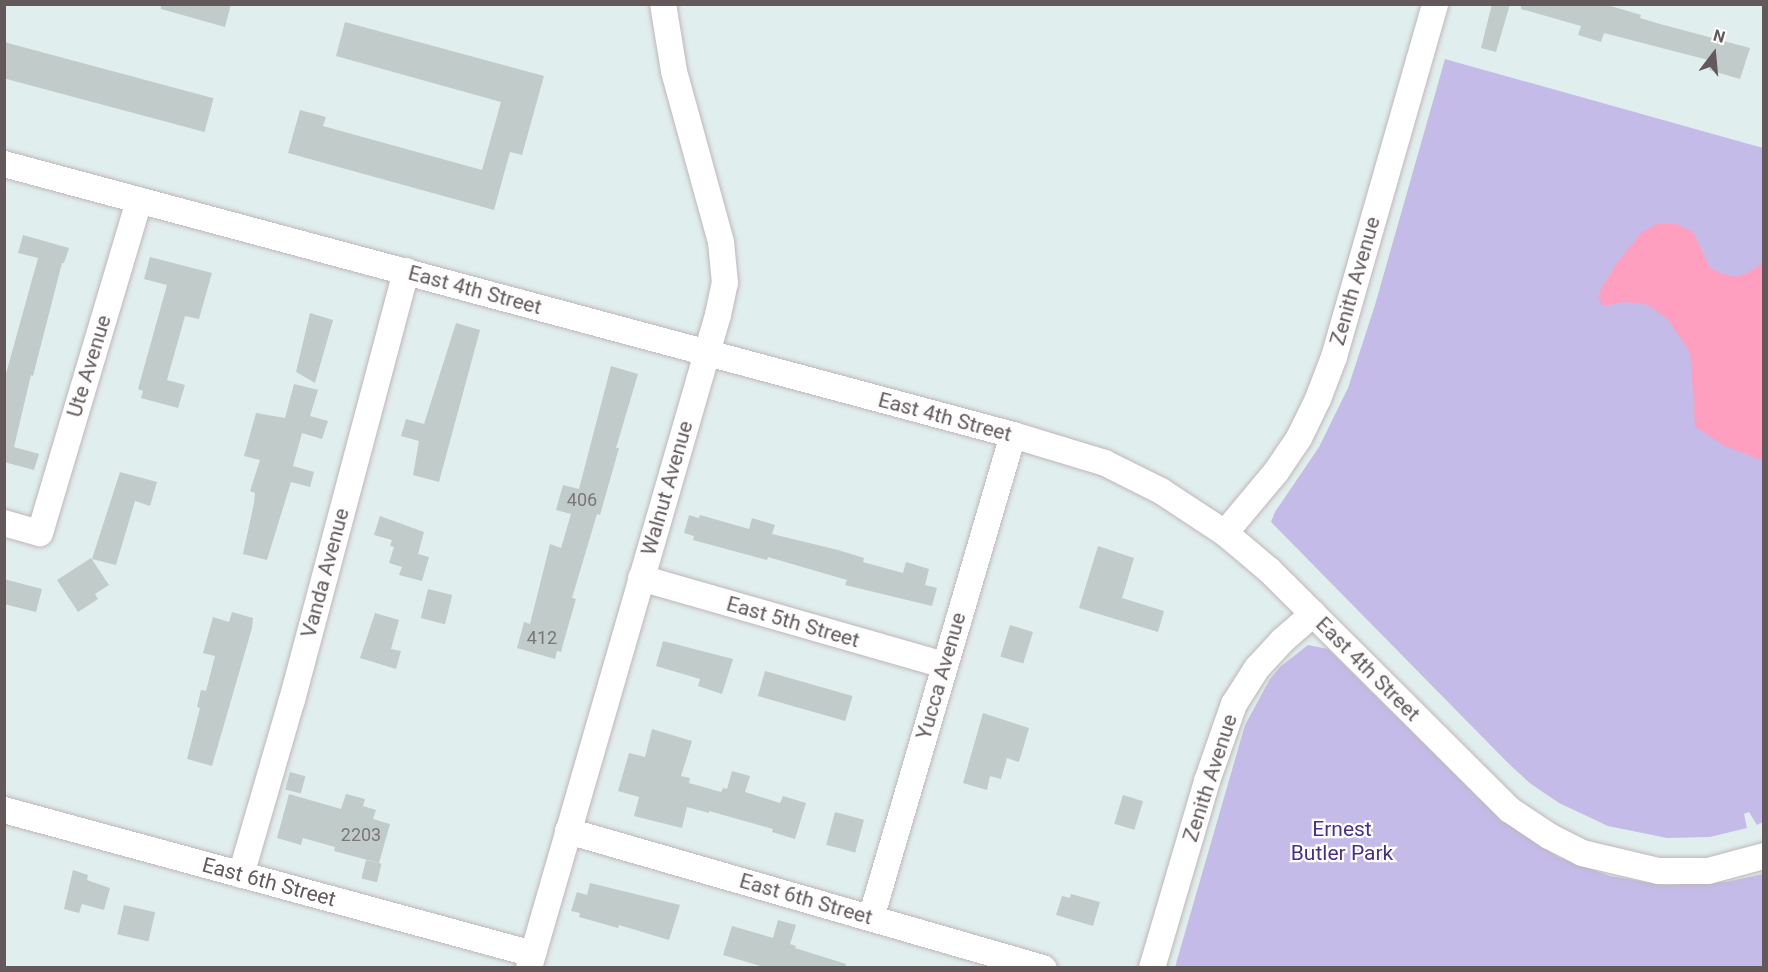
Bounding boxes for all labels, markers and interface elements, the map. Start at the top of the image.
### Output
north arrow [1684,24,1744,84]
text: N [1711,26,1727,47]
street label: Zenith Avenue [1325,214,1385,348]
street label: East 4th Street [406,260,544,320]
street label: Ute Avenue [62,312,116,420]
street label: East 4th Street [876,387,1014,447]
street label: Walnut Avenue [636,418,698,558]
house number: 406 [567,489,597,511]
street label: Vanda Avenue [296,505,354,641]
street label: East 5th Street [724,591,862,653]
street label: Yucca Avenue [911,610,971,742]
street label: East 4th Street [1311,612,1425,726]
house number: 412 [527,627,557,649]
street label: Zenith Avenue [1178,711,1242,845]
park label: Ernest Butler Park [1291,816,1393,866]
house number: 2203 [341,824,381,846]
street label: East 6th Street [200,852,338,912]
street label: East 6th Street [737,868,875,930]

